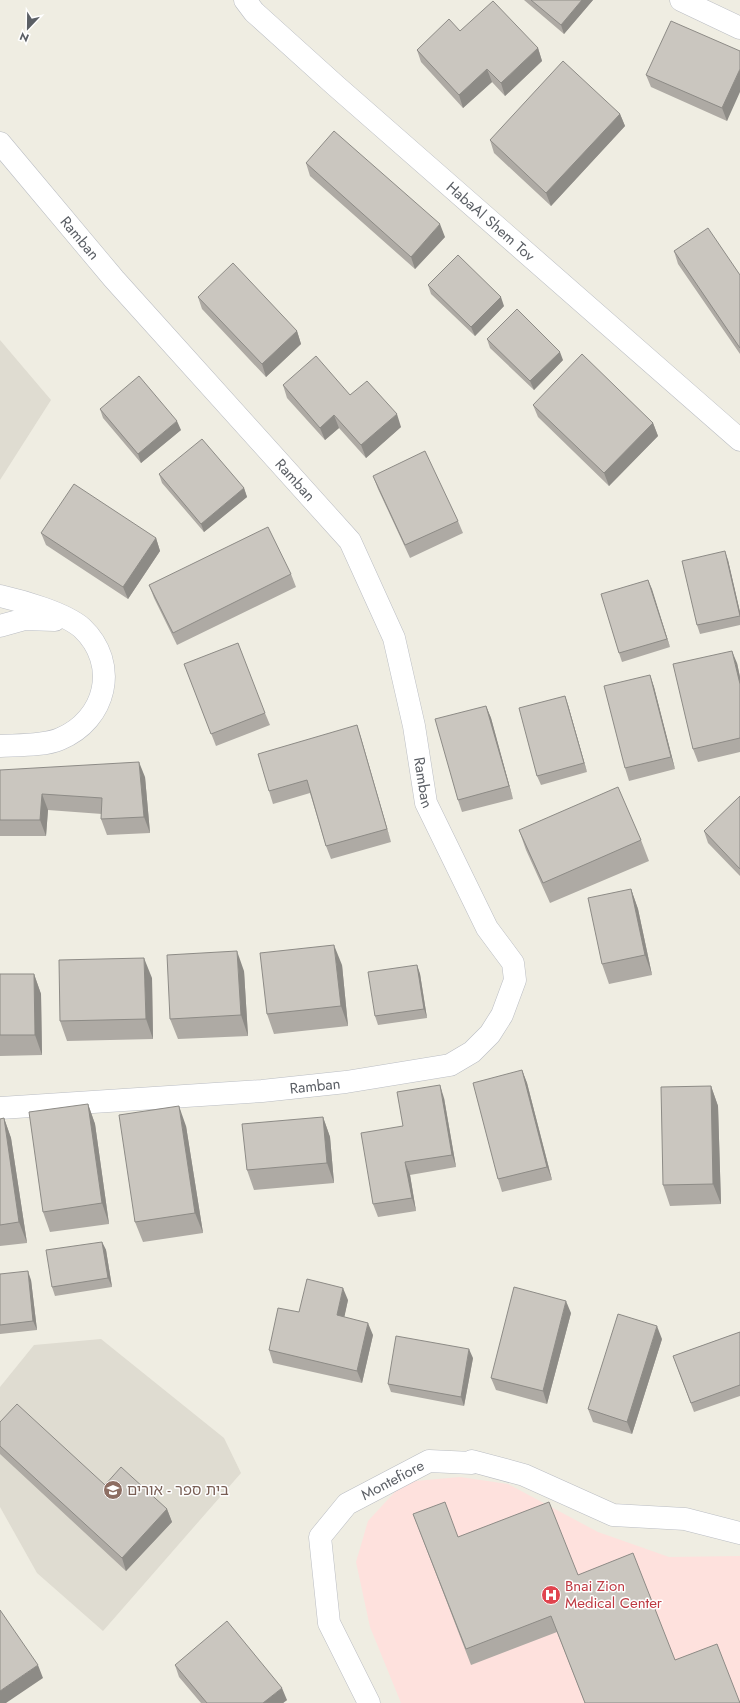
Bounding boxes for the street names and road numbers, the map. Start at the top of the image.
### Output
street label: HabaAl Shem Tov [441,176,540,267]
street label: Ramban [55,211,104,265]
street label: Ramban [270,454,320,506]
street label: Ramban [408,756,438,812]
street label: Ramban [289,1072,341,1100]
street label: Montefiore [357,1454,428,1506]

